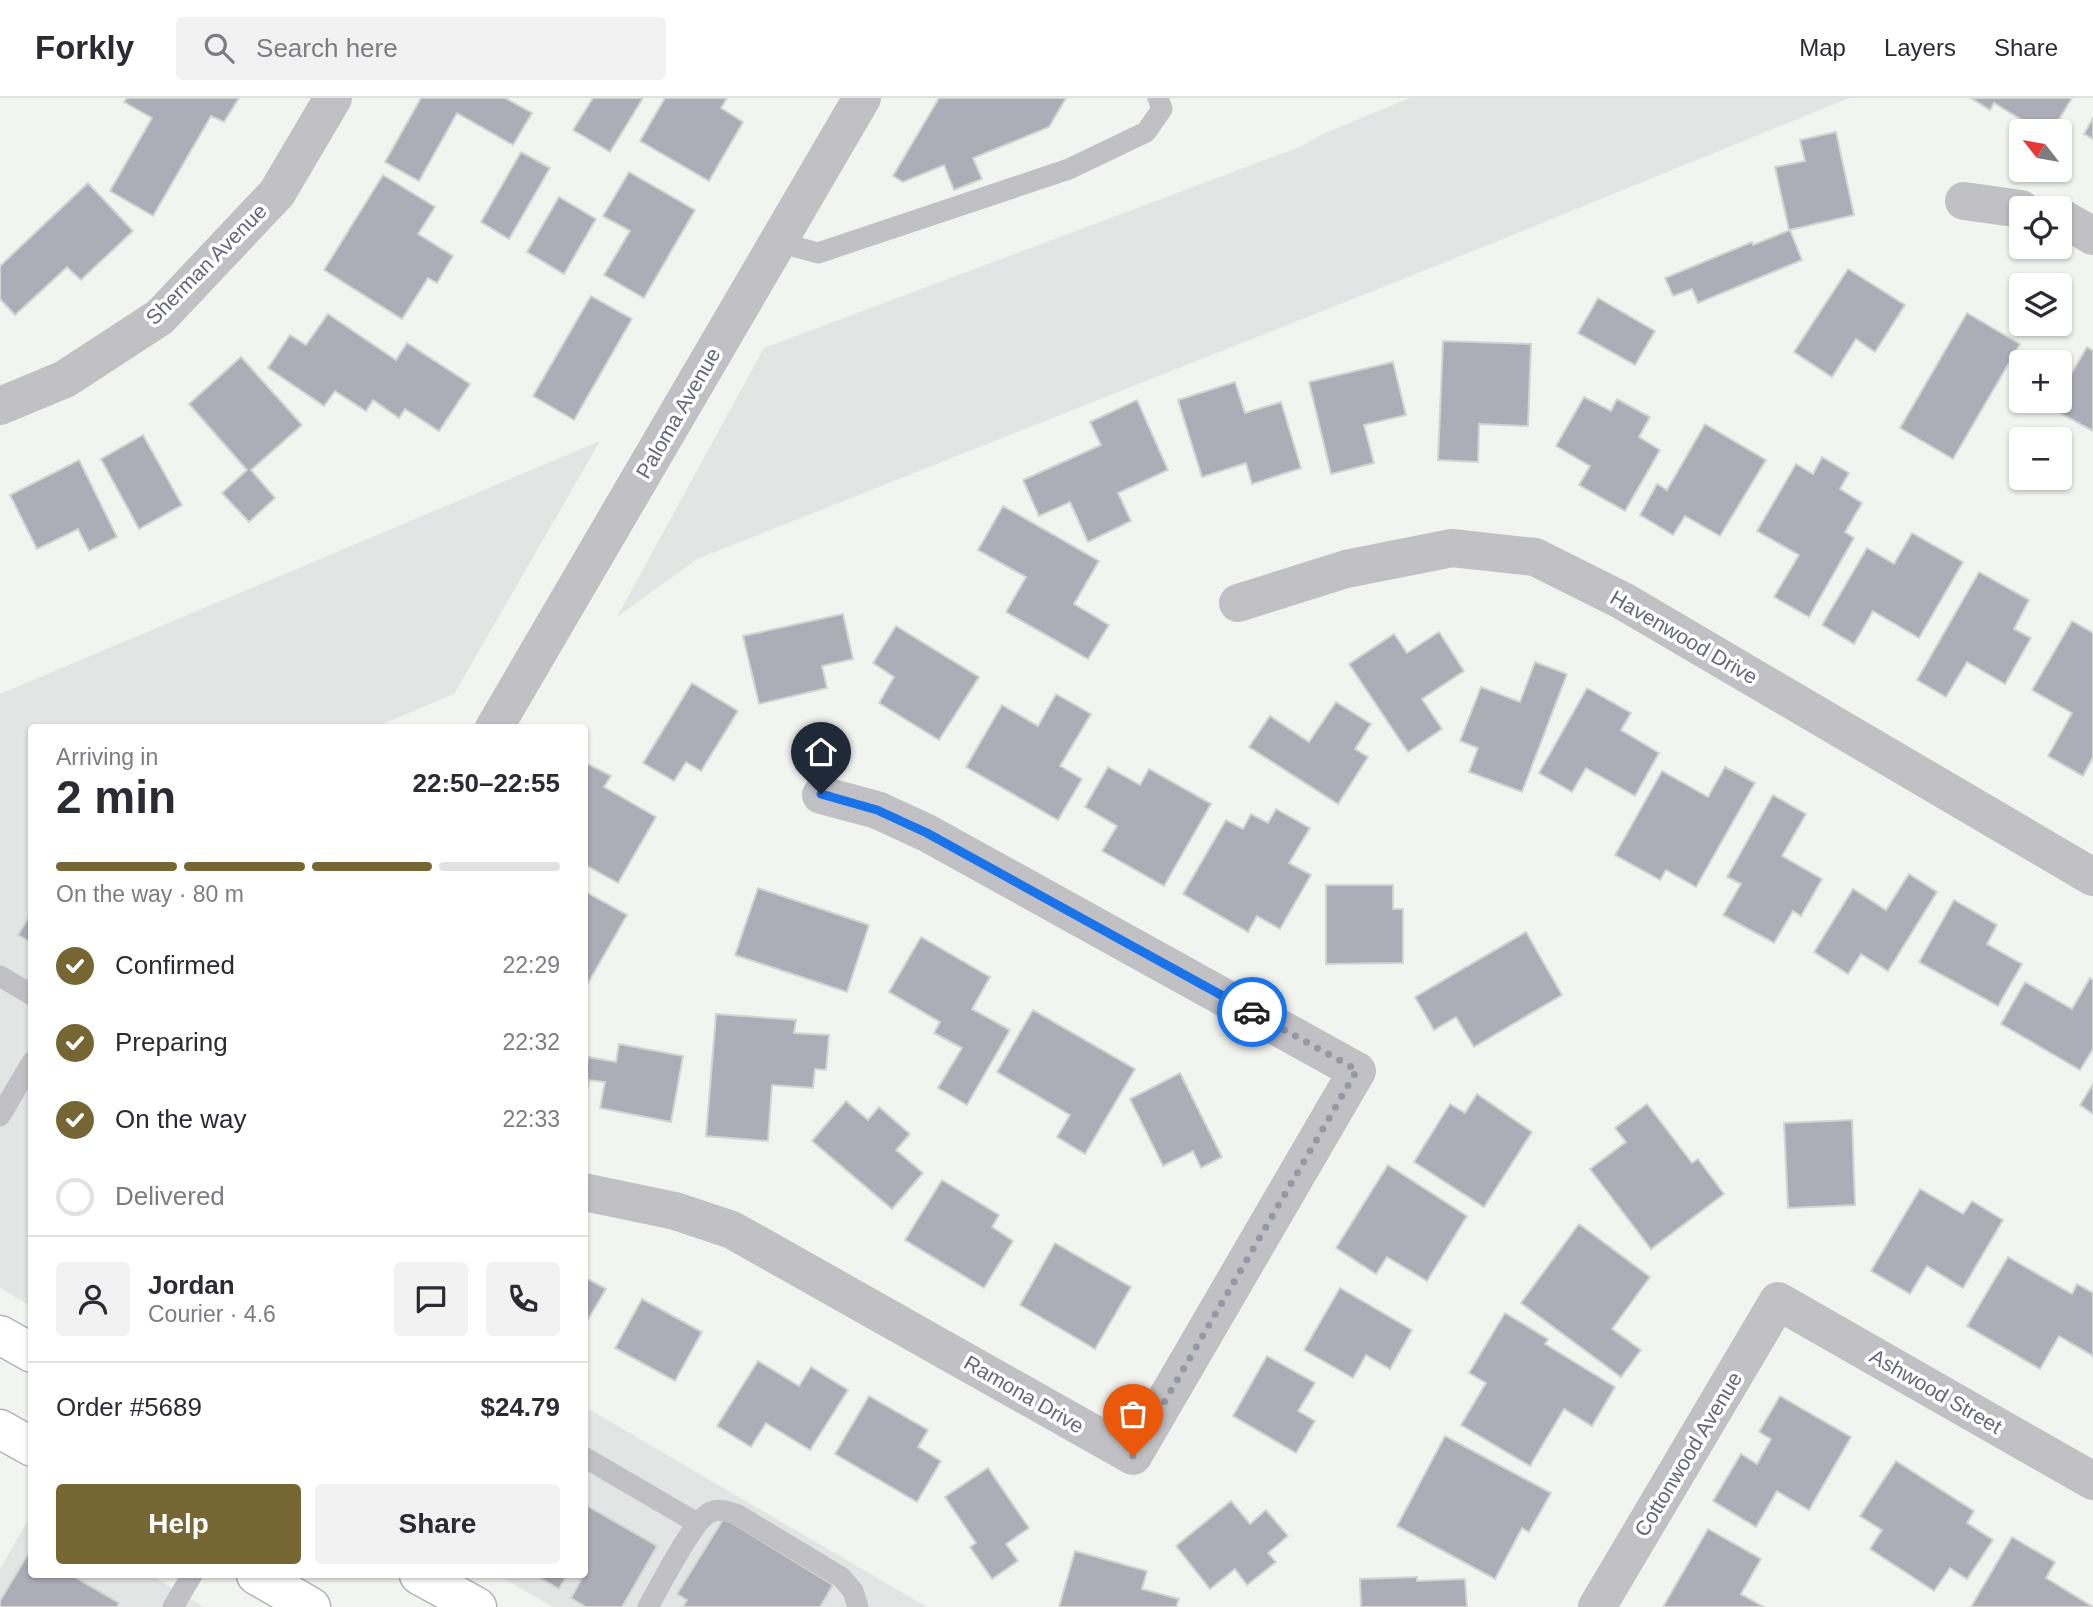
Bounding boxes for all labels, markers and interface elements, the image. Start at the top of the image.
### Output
search box [176,17,666,80]
text: Forkly [35,29,134,66]
icon: search [200,29,238,67]
text: Search here [256,33,398,63]
text: Map [1799,34,1846,61]
text: Layers [1884,34,1956,61]
text: Share [1994,34,2058,61]
north arrow [2009,119,2072,182]
map controls [2009,119,2072,490]
button: locate [2009,196,2072,259]
street label: Sherman Avenue [141,199,271,329]
button: layers [2009,273,2072,336]
street label: Paloma Avenue [631,344,725,482]
button: + [2009,350,2072,413]
button: − [2009,427,2072,490]
street label: Havenwood Drive [1606,586,1762,688]
pin [791,722,851,794]
icon: home [802,733,840,771]
text: Arriving in [56,744,158,770]
text: 22:50–22:55 [413,768,560,798]
text: 2 min [56,771,176,823]
text: On the way · 80 m [56,881,244,907]
icon: check [56,947,94,985]
text: Confirmed [115,950,235,980]
text: 22:29 [502,952,560,978]
courier [1217,977,1287,1047]
icon: car [1233,993,1271,1031]
icon: check [56,1024,94,1062]
text: Preparing [115,1027,228,1057]
text: 22:32 [502,1029,560,1055]
icon: check [56,1101,94,1139]
text: On the way [115,1104,247,1134]
text: 22:33 [502,1106,560,1132]
text: Delivered [115,1181,225,1211]
button: person [56,1262,130,1336]
button: chat [394,1262,468,1336]
button: phone [486,1262,560,1336]
text: Jordan [148,1270,235,1300]
text: Courier · 4.6 [148,1301,276,1327]
street label: Ashwood Street [1866,1344,2006,1438]
street label: Ramona Drive [960,1350,1088,1438]
street label: Cottonwood Avenue [1630,1368,1746,1540]
pin [1103,1384,1163,1456]
text: Order #5689 [56,1392,202,1422]
text: $24.79 [480,1392,560,1422]
icon: bag [1114,1395,1152,1433]
button: Help [56,1484,301,1564]
button: Share [315,1484,560,1564]

